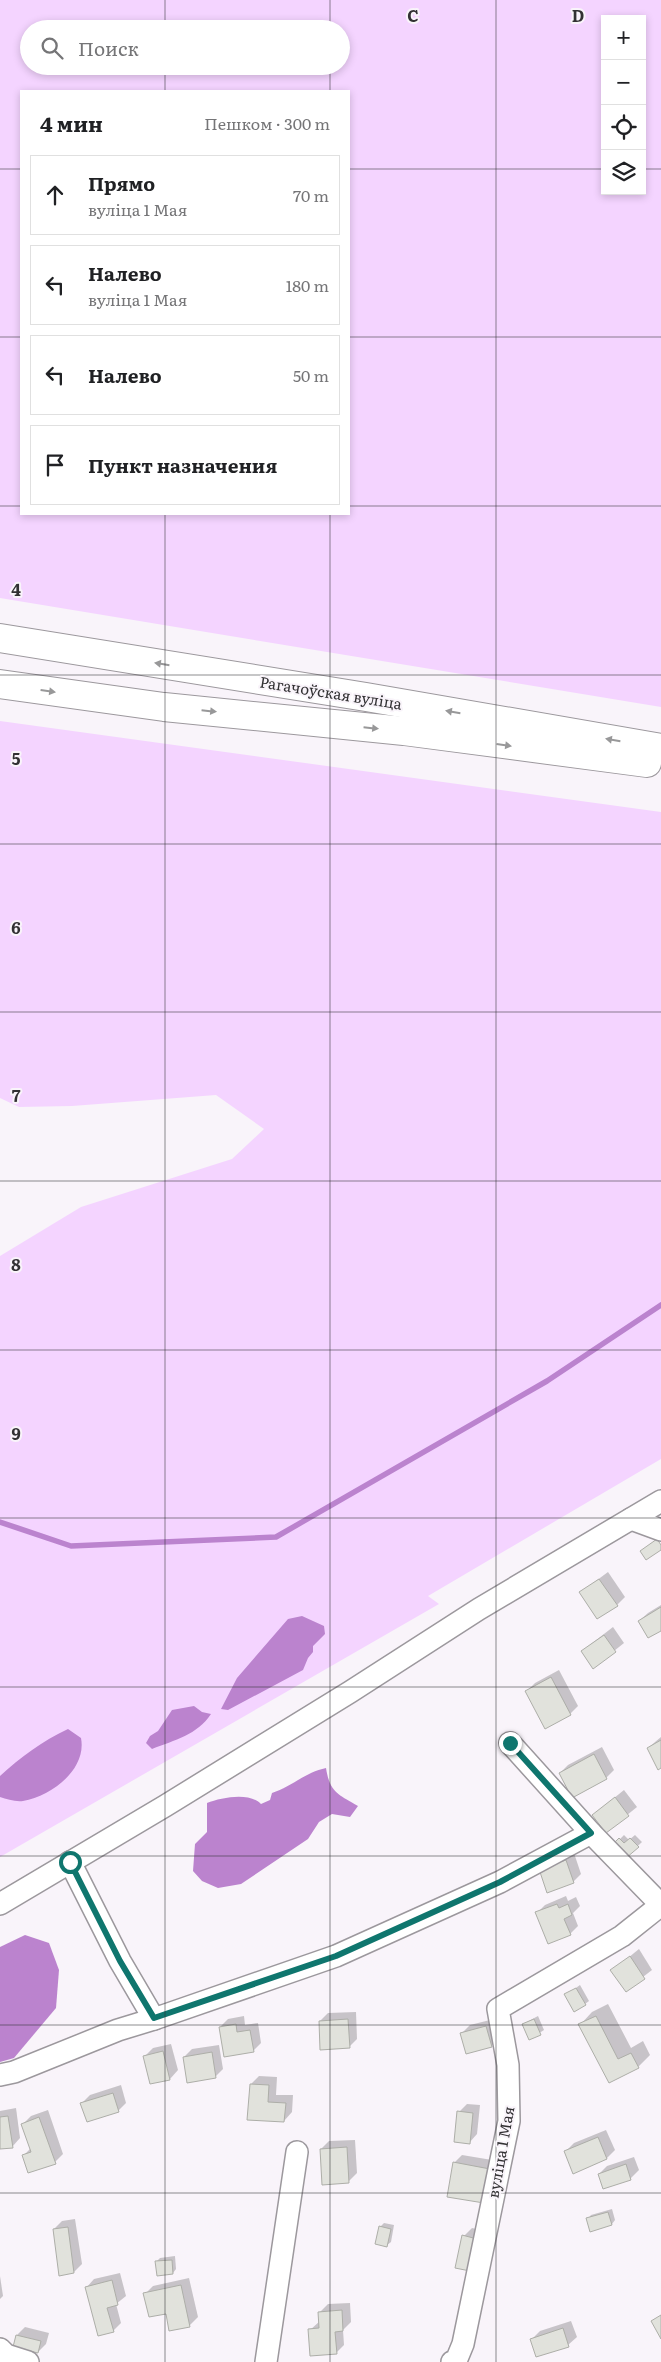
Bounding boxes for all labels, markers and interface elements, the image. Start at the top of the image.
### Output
text: C [407,3,419,27]
text: D [572,3,584,27]
map controls [601,15,646,195]
button: + [601,15,646,60]
search box [20,20,350,75]
icon: search [38,34,66,62]
text: Поиск [78,34,139,62]
button: − [601,60,646,105]
button: locate [601,105,646,150]
text: 4 мин [40,107,103,138]
text: Пешком · 300 m [204,111,330,135]
button: layers [601,150,646,195]
text: Прямо [88,169,155,197]
icon: ahead [41,181,69,209]
text: 70 m [293,183,329,207]
text: вуліца 1 Мая [88,197,187,221]
text: Налево [88,259,162,287]
icon: left [41,271,69,299]
text: 180 m [286,273,329,297]
text: вуліца 1 Мая [88,287,187,311]
icon: left [41,361,69,389]
text: Налево [88,361,162,389]
text: 50 m [293,363,329,387]
icon: arrive [41,451,69,479]
text: Пункт назначения [88,451,277,479]
text: 4 [11,577,21,601]
one-way arrow [154,660,170,668]
street label: Рагачоўская вуліца [258,669,405,715]
one-way arrow [41,687,57,695]
one-way arrow [202,707,218,715]
one-way arrow [444,707,460,715]
one-way arrow [363,724,379,732]
one-way arrow [605,735,621,743]
one-way arrow [497,741,513,749]
text: 5 [12,746,21,770]
text: 6 [11,915,21,939]
text: 7 [12,1083,21,1107]
text: 8 [11,1252,21,1276]
text: 9 [11,1421,21,1445]
route end [499,1732,522,1755]
route start [59,1851,82,1874]
street label: вуліца 1 Мая [481,2104,519,2200]

